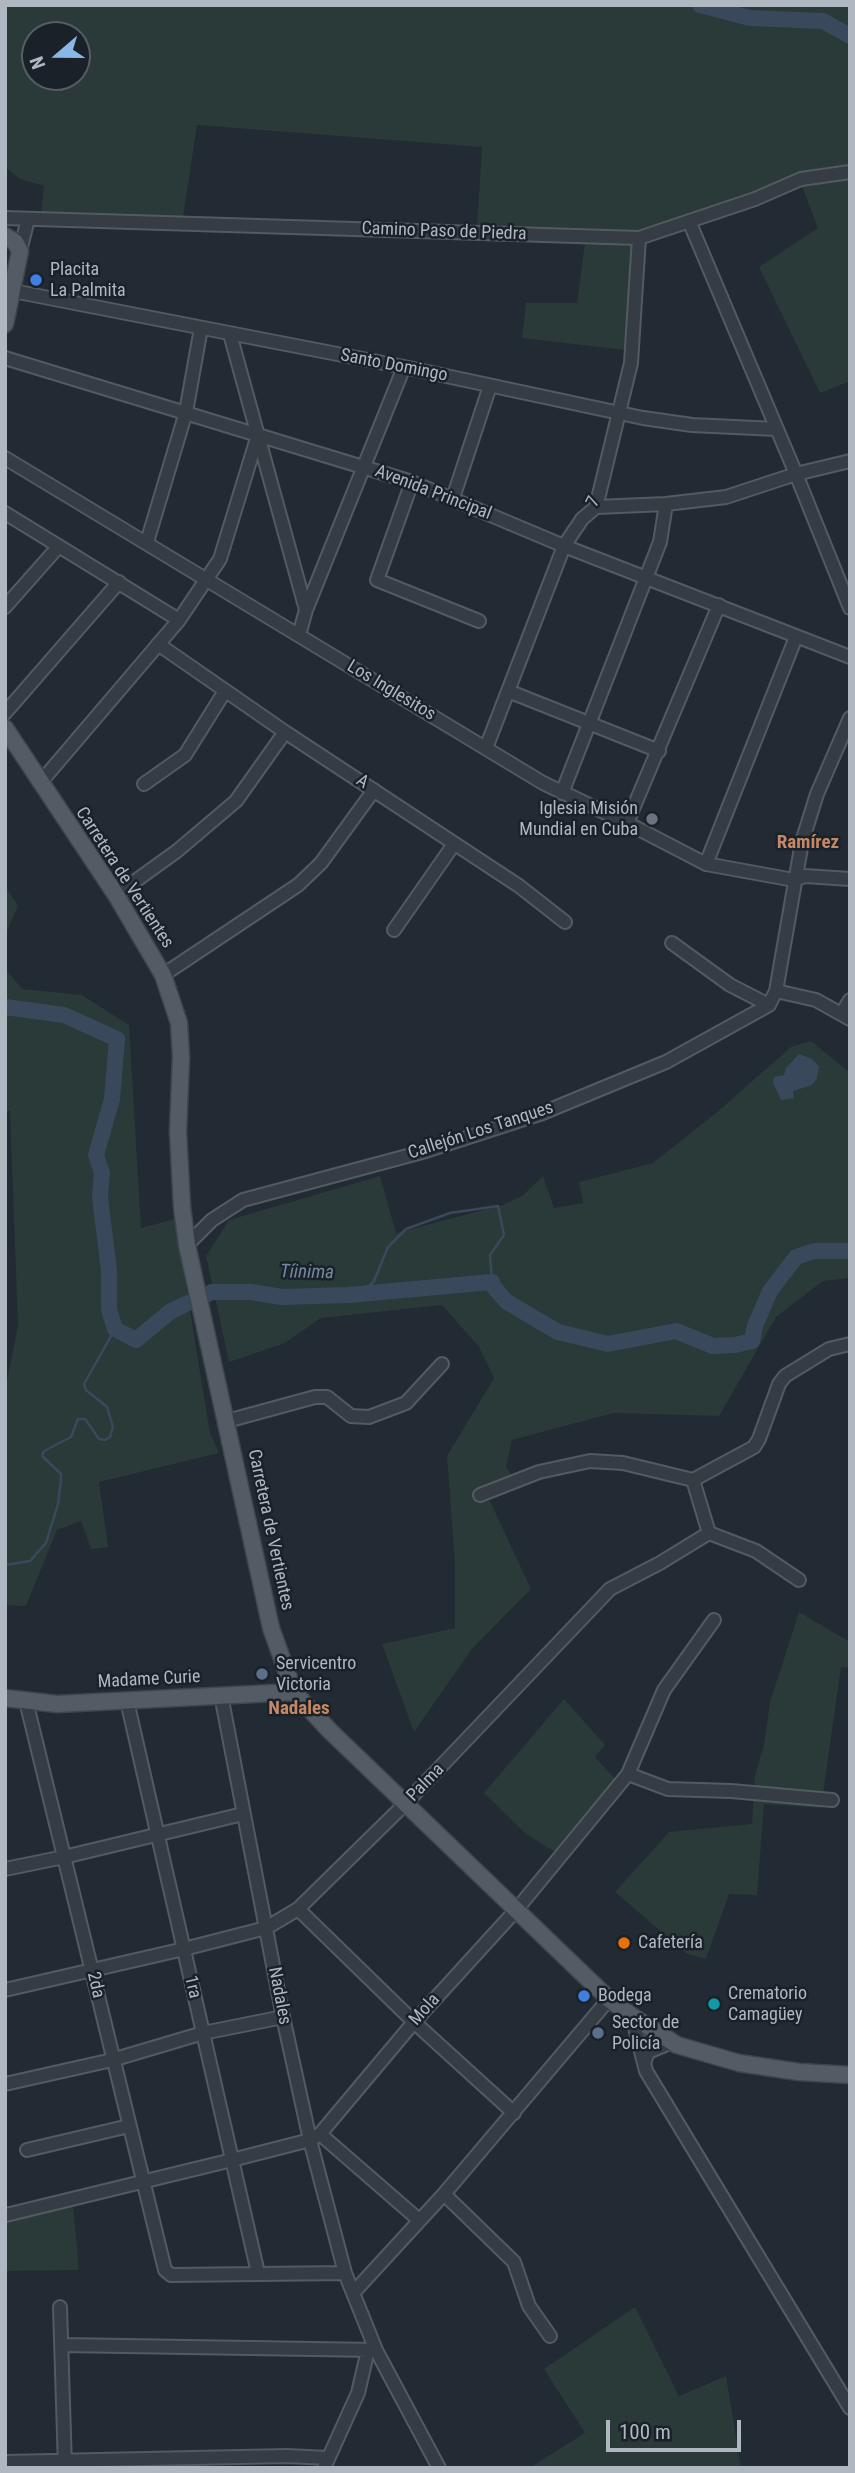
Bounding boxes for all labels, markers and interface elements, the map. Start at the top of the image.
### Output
north arrow [21,21,91,91]
text: N [25,53,50,72]
street label: Camino Paso de Piedra [361,218,527,246]
place label: Placita La Palmita [50,259,126,302]
marker: Placita La Palmita [28,272,44,288]
street label: Santo Domingo [339,345,449,387]
street label: Avenida Principal [372,461,494,525]
street label: 7 [582,493,606,511]
street label: Los Inglesitos [343,656,439,726]
street label: A [352,770,372,794]
place label: Iglesia Misión Mundial en Cuba [519,798,638,840]
street label: Carretera de Vertientes [70,803,178,953]
marker: Iglesia Misión Mundial en Cuba [644,811,660,827]
district label: Ramírez [777,832,839,854]
street label: Callejón Los Tanques [406,1097,556,1165]
water label: Tíinima [280,1261,334,1285]
street label: Carretera de Vertientes [242,1448,298,1612]
place label: Servicentro Victoria [276,1653,356,1696]
marker: Servicentro Victoria [254,1666,270,1682]
street label: Madame Curie [97,1667,201,1693]
district label: Nadales [268,1698,330,1720]
street label: Palma [403,1759,449,1807]
place label: Cafetería [638,1932,703,1954]
marker: Cafetería [616,1935,632,1951]
street label: Nadales [263,1965,295,2027]
street label: 2da [82,1970,108,2000]
street label: 1ra [179,1974,205,2000]
place label: Crematorio Camagüey [728,1983,807,2025]
place label: Bodega [598,1985,652,2007]
marker: Bodega [576,1988,592,2004]
street label: Mola [405,1990,445,2030]
marker: Crematorio Camagüey [706,1996,722,2012]
place label: Sector de Policía [612,2012,679,2054]
marker: Sector de Policía [590,2025,606,2041]
scale bar [610,2406,745,2450]
text: 100 m [619,2420,671,2444]

